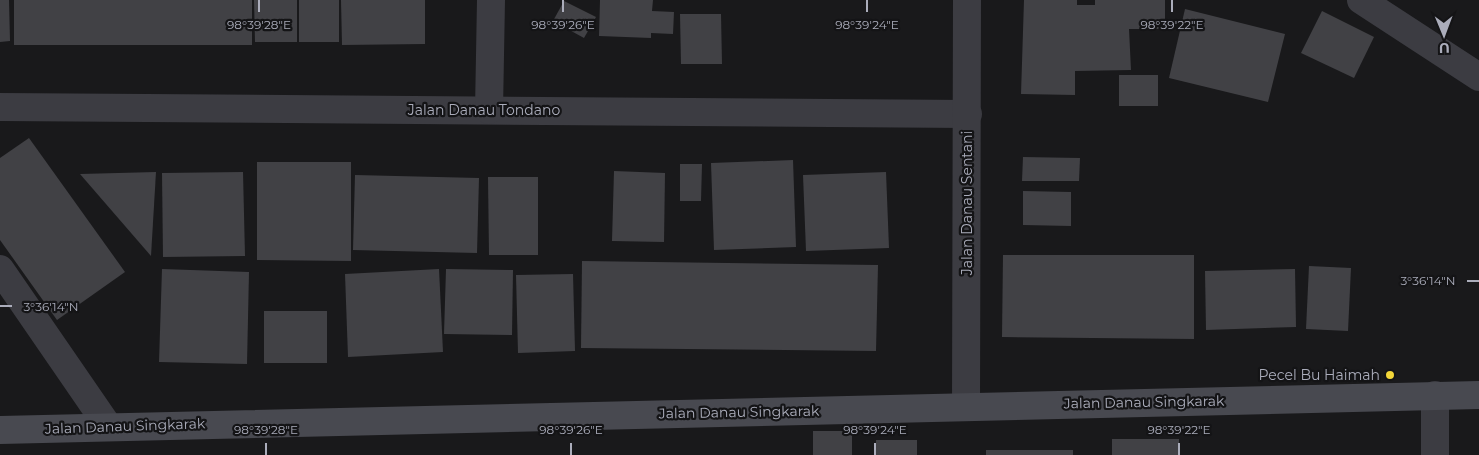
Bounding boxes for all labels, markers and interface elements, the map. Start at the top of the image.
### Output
north arrow [1419,10,1469,60]
text: 98°39'28"E [227,17,291,32]
text: 98°39'26"E [531,17,595,32]
text: 98°39'24"E [835,17,899,32]
text: 98°39'22"E [1140,17,1204,32]
text: U [1439,39,1450,57]
street label: Jalan Danau Tondano [407,101,560,119]
street label: Jalan Danau Sentani [958,131,976,276]
text: 3°36'14"N [1401,273,1455,288]
text: 3°36'14"N [24,299,78,314]
place label: Pecel Bu Haimah [1258,366,1380,384]
marker: Pecel Bu Haimah [1384,369,1396,381]
street label: Jalan Danau Singkarak [1063,392,1225,412]
street label: Jalan Danau Singkarak [658,402,820,422]
street label: Jalan Danau Singkarak [43,414,206,438]
text: 98°39'28"E [234,422,298,437]
text: 98°39'26"E [539,422,603,437]
text: 98°39'24"E [843,422,907,437]
text: 98°39'22"E [1147,422,1211,437]

